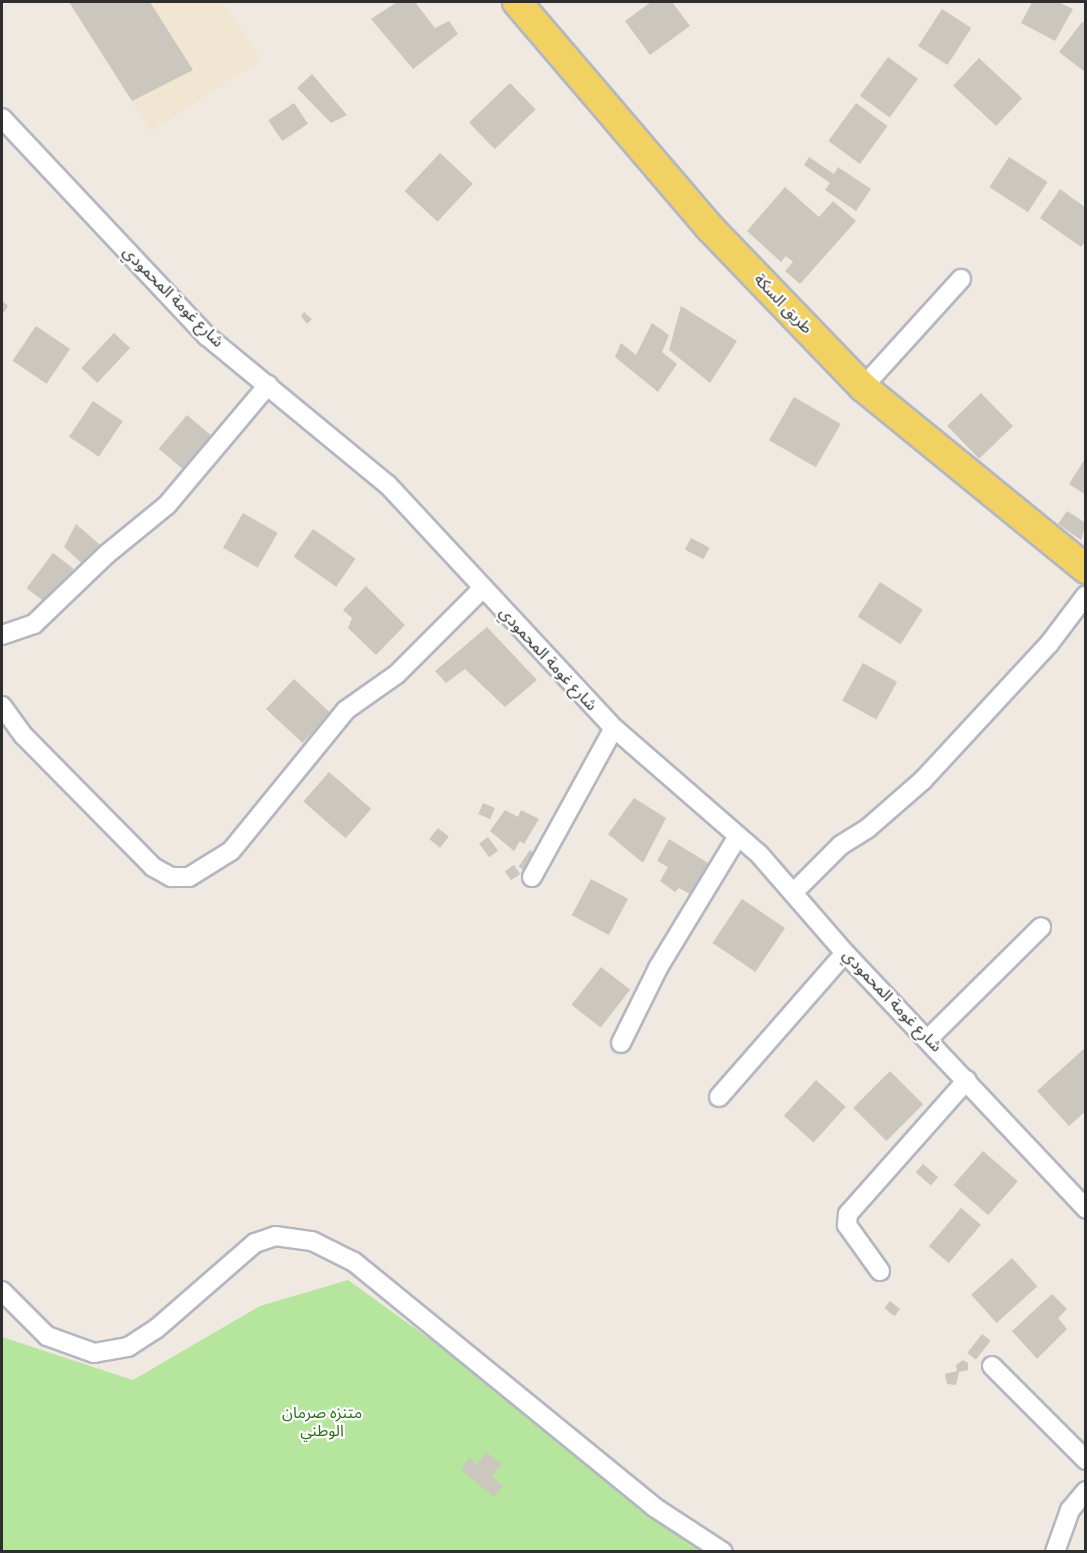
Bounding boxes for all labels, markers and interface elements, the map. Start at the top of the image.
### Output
street label: شارع غومة المحمودي [119,243,227,351]
street label: طريق السكة [750,270,816,338]
street label: شارع غومة المحمودي [495,603,601,715]
street label: شارع غومة المحمودي [838,946,946,1056]
park label: متنزه صرمان الوطني [282,1403,362,1441]

